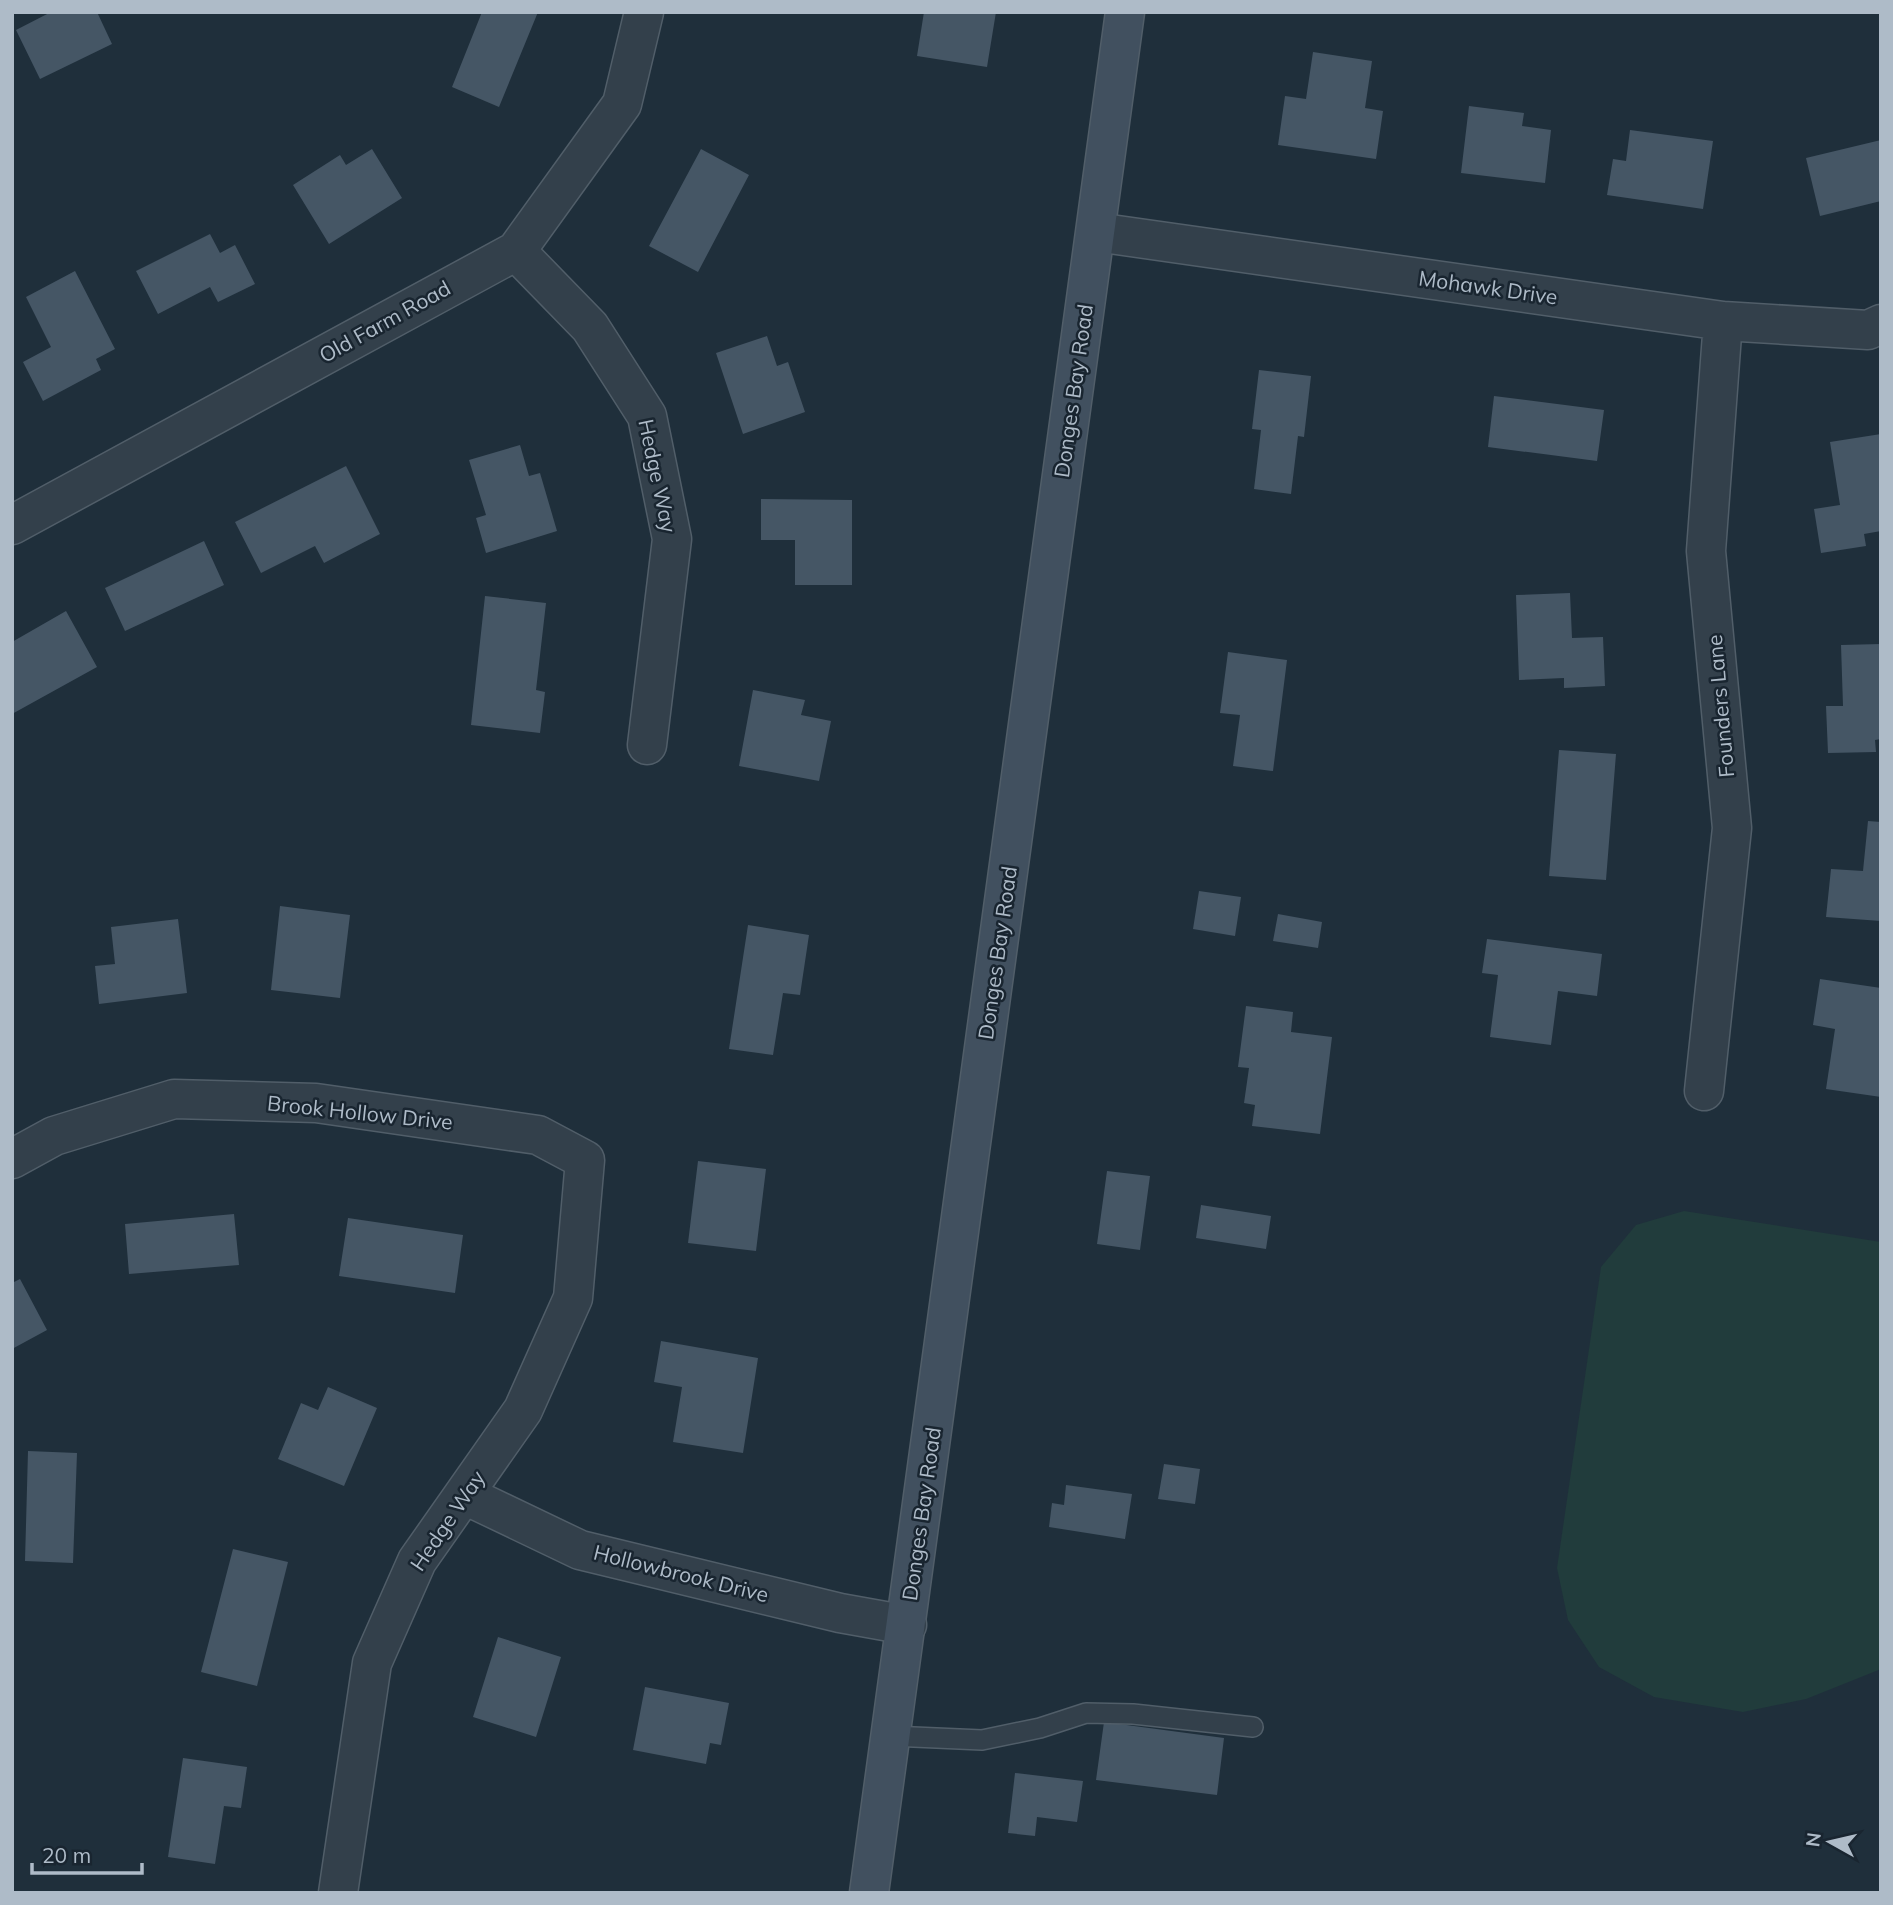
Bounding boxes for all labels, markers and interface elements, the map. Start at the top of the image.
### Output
street label: Mohawk Drive [1417,264,1559,310]
street label: Old Farm Road [314,274,455,368]
street label: Donges Bay Road [1048,302,1098,479]
street label: Hedge Way [633,417,683,535]
street label: Founders Lane [1701,634,1739,778]
street label: Donges Bay Road [972,864,1022,1041]
street label: Brook Hollow Drive [266,1089,454,1135]
street label: Donges Bay Road [896,1425,946,1602]
street label: Hedge Way [404,1465,490,1576]
street label: Hollowbrook Drive [591,1539,771,1607]
north arrow [1795,1807,1865,1877]
text: N [1800,1831,1826,1848]
scale bar [32,1832,142,1876]
text: 20 m [42,1842,91,1868]

